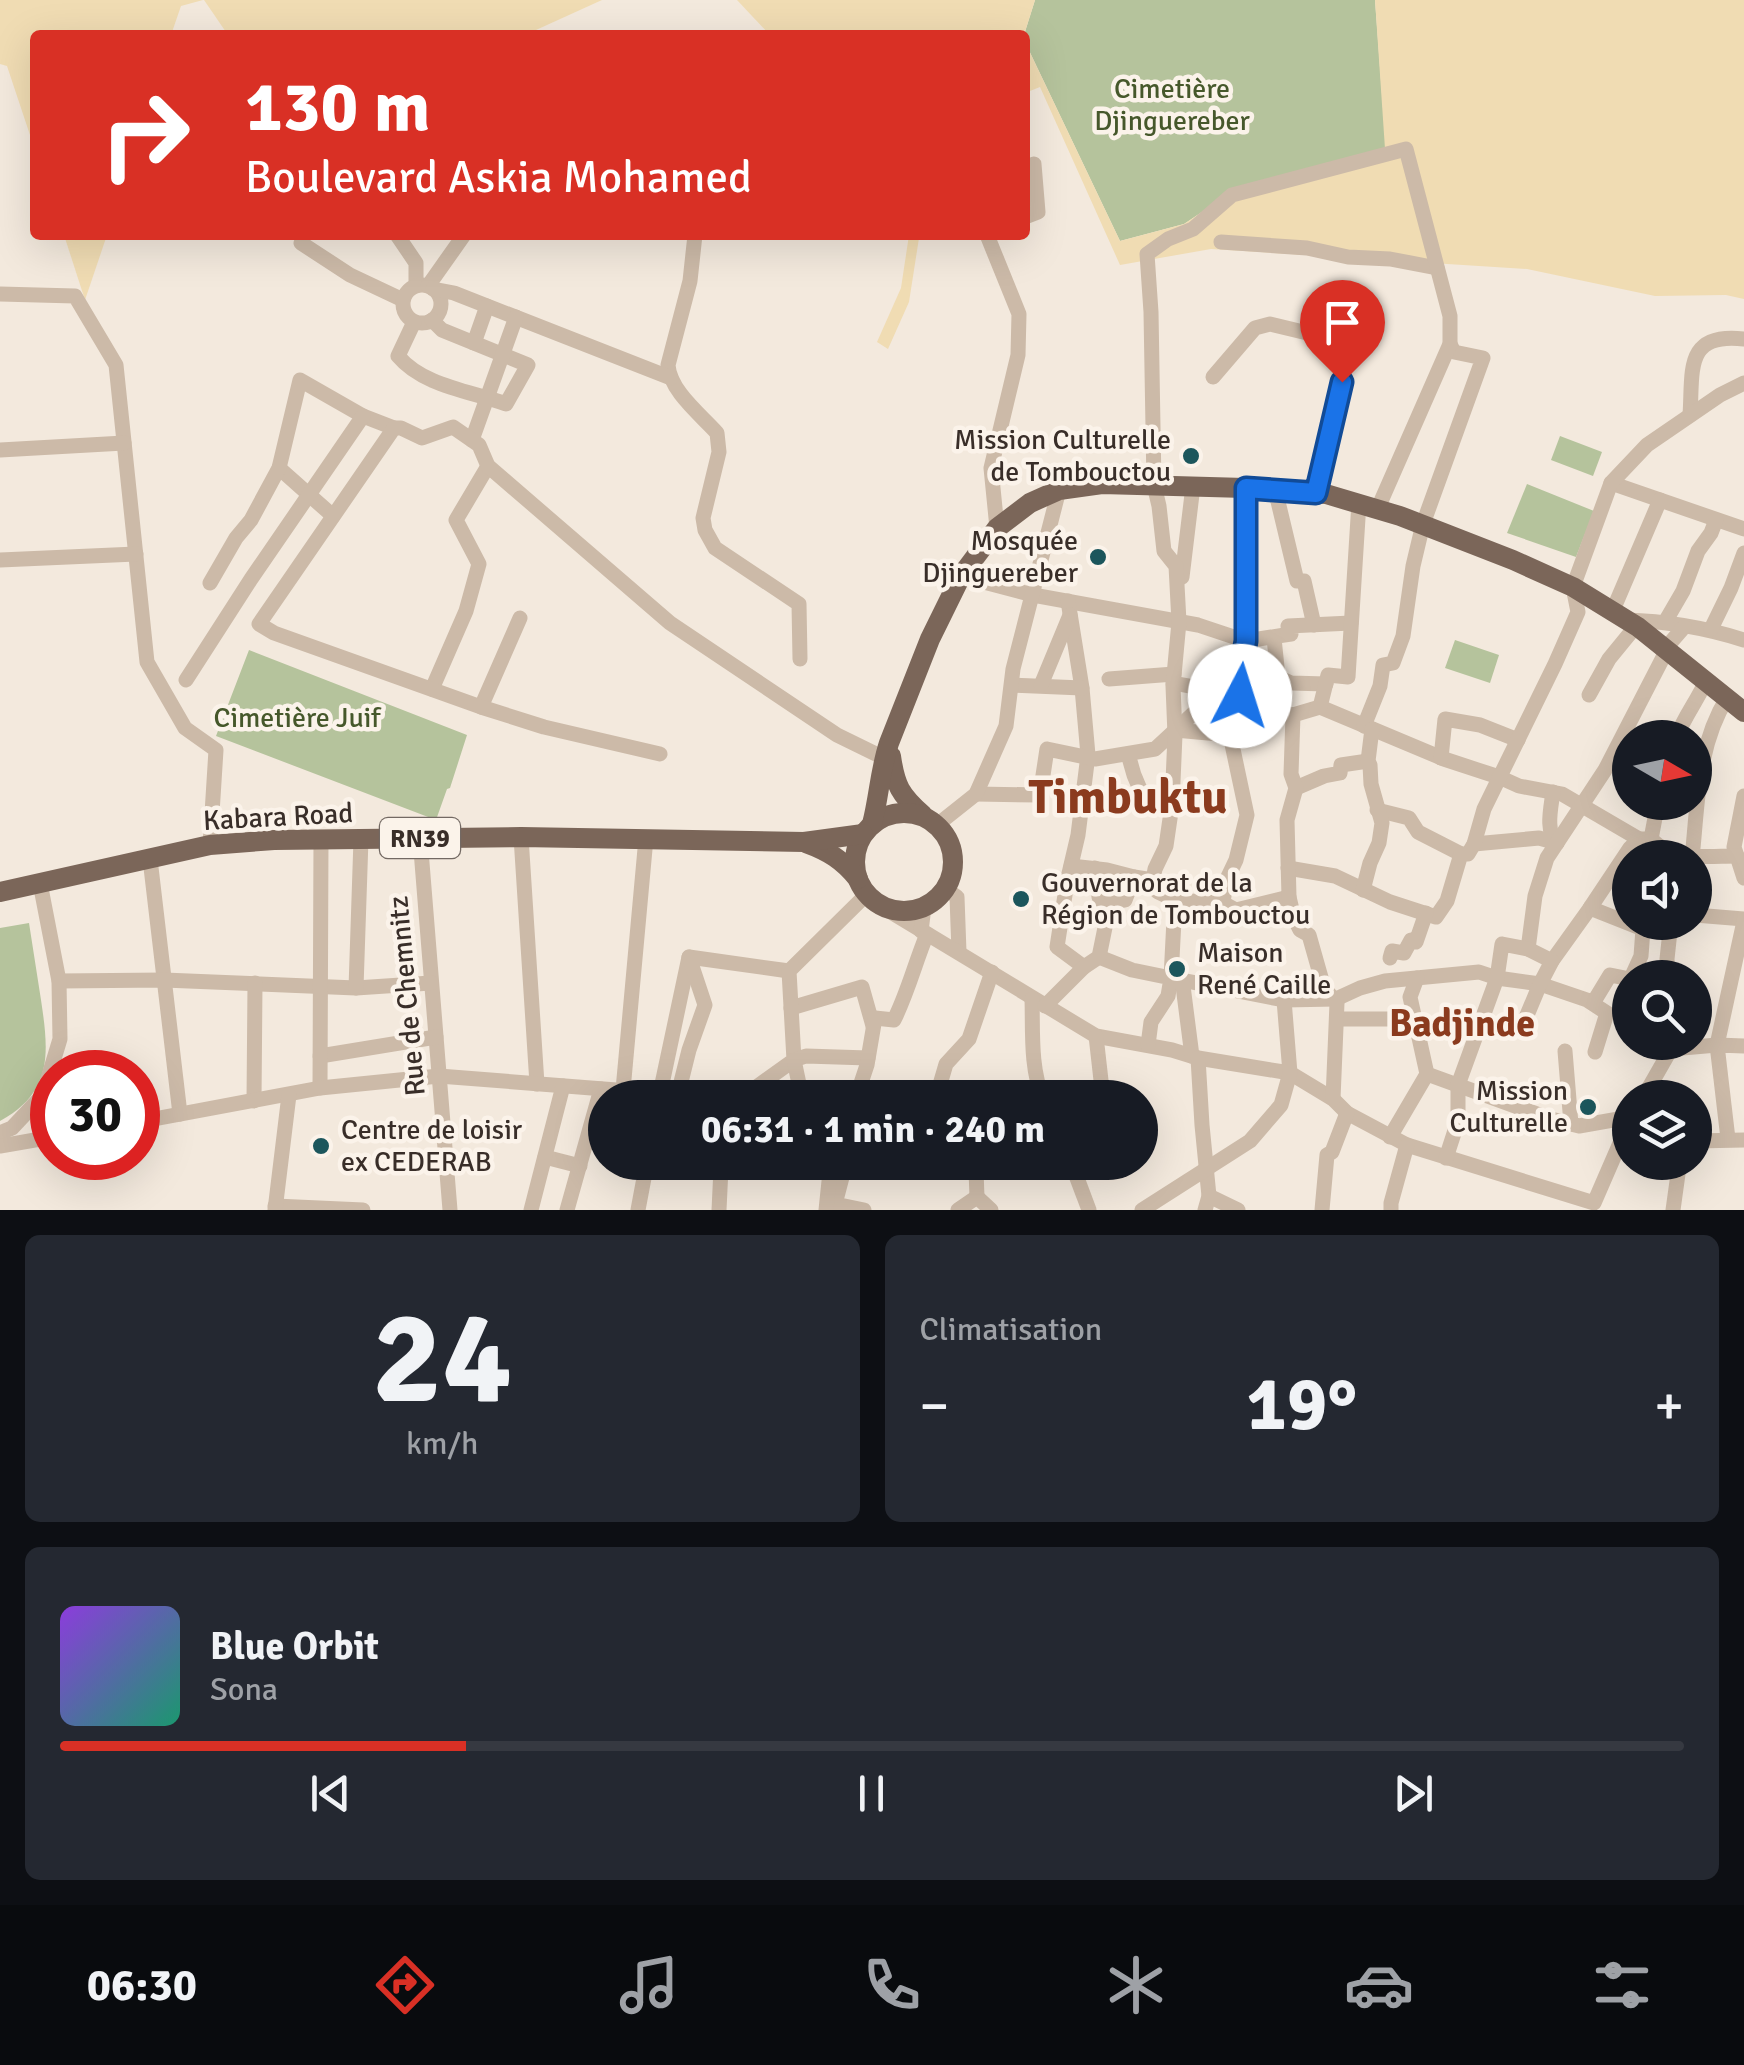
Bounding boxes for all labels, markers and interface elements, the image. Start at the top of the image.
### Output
text: 130 m [245,64,430,150]
icon: right [80,70,210,200]
park label: Cimetière Djinguereber [1094,72,1251,138]
text: Boulevard Askia Mohamed [245,150,752,205]
pin [1300,280,1385,383]
icon: arrive [1315,295,1370,350]
place label: Mission Culturelle de Tombouctou [954,423,1171,489]
marker: Mission Culturelle de Tombouctou [1180,445,1202,467]
place label: Mosquée Djinguereber [922,524,1079,590]
marker: Mosquée Djinguereber [1087,546,1109,568]
position arrow [1188,644,1292,748]
park label: Cimetière Juif [214,701,382,735]
north arrow [1612,720,1712,820]
map controls [1612,720,1712,1180]
district label: Timbuktu [1028,768,1228,827]
street label: Kabara Road [202,796,354,838]
road number: RN39 [380,818,460,858]
button: sound [1612,840,1712,940]
place label: Gouvernorat de la Région de Tombouctou [1041,866,1310,932]
marker: Gouvernorat de la Région de Tombouctou [1010,888,1032,910]
street label: Rue de Chemnitz [381,895,433,1097]
place label: Maison René Caille [1197,936,1331,1002]
marker: Maison René Caille [1166,958,1188,980]
button: search [1612,960,1712,1060]
district label: Badjinde [1389,1000,1535,1047]
speed limit sign: 30 [30,1050,160,1180]
place label: Mission Culturelle [1449,1074,1568,1140]
button: layers [1612,1080,1712,1180]
marker: Mission Culturelle [1577,1096,1599,1118]
text: 06:31 · 1 min · 240 m [701,1106,1045,1153]
place label: Centre de loisir ex CEDERAB [341,1113,523,1179]
marker: Centre de loisir ex CEDERAB [310,1135,332,1157]
text: 24 [372,1279,512,1439]
text: Climatisation [920,1310,1102,1349]
text: 19° [1246,1358,1357,1451]
text: − [920,1372,949,1440]
text: + [1654,1372,1684,1440]
text: km/h [406,1424,478,1463]
text: Blue Orbit [210,1623,379,1670]
text: Sona [210,1670,278,1709]
icon: previous [303,1766,358,1821]
icon: pause [844,1766,899,1821]
icon: next [1386,1766,1441,1821]
icon: directions [370,1950,440,2020]
icon: music [614,1950,684,2020]
icon: phone [857,1950,927,2020]
icon: climate [1101,1950,1171,2020]
icon: car [1344,1950,1414,2020]
icon: filters [1587,1950,1657,2020]
text: 06:30 [87,1958,197,2013]

